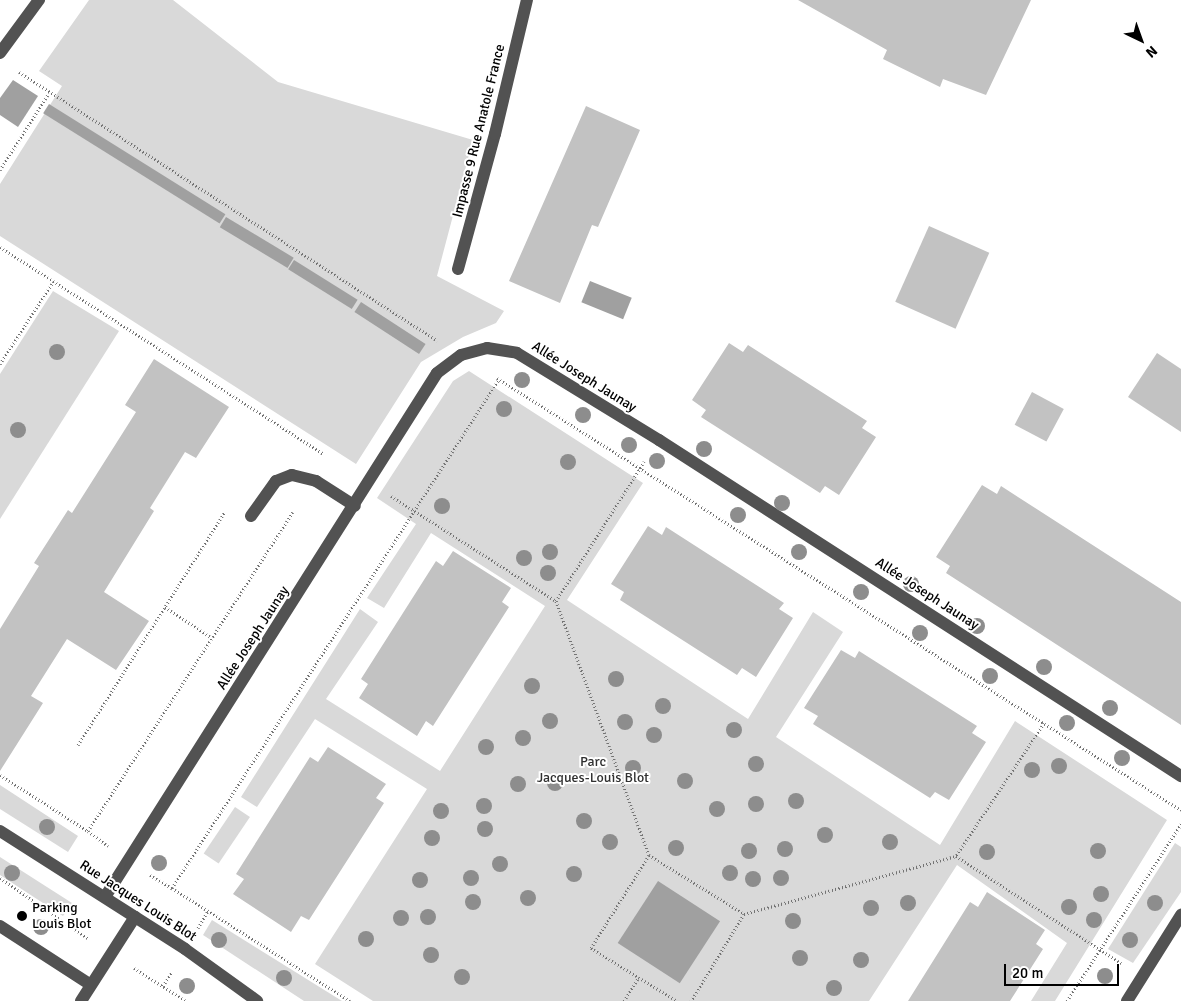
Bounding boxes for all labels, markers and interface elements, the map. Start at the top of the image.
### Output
north arrow [1116,15,1166,65]
text: N [1142,42,1161,61]
street label: Impasse 9 Rue Anatole France [449,43,509,219]
street label: Allée Joseph Jaunay [529,338,639,416]
street label: Allée Joseph Jaunay [872,554,982,634]
street label: Allée Joseph Jaunay [213,583,293,693]
park label: Parc Jacques-Louis Blot [537,754,649,786]
street label: Rue Jacques Louis Blot [76,857,200,945]
place label: Parking Louis Blot [32,900,91,932]
marker: Parking Louis Blot [16,910,28,922]
scale bar [1006,954,1121,986]
text: 20 m [1012,964,1043,982]

